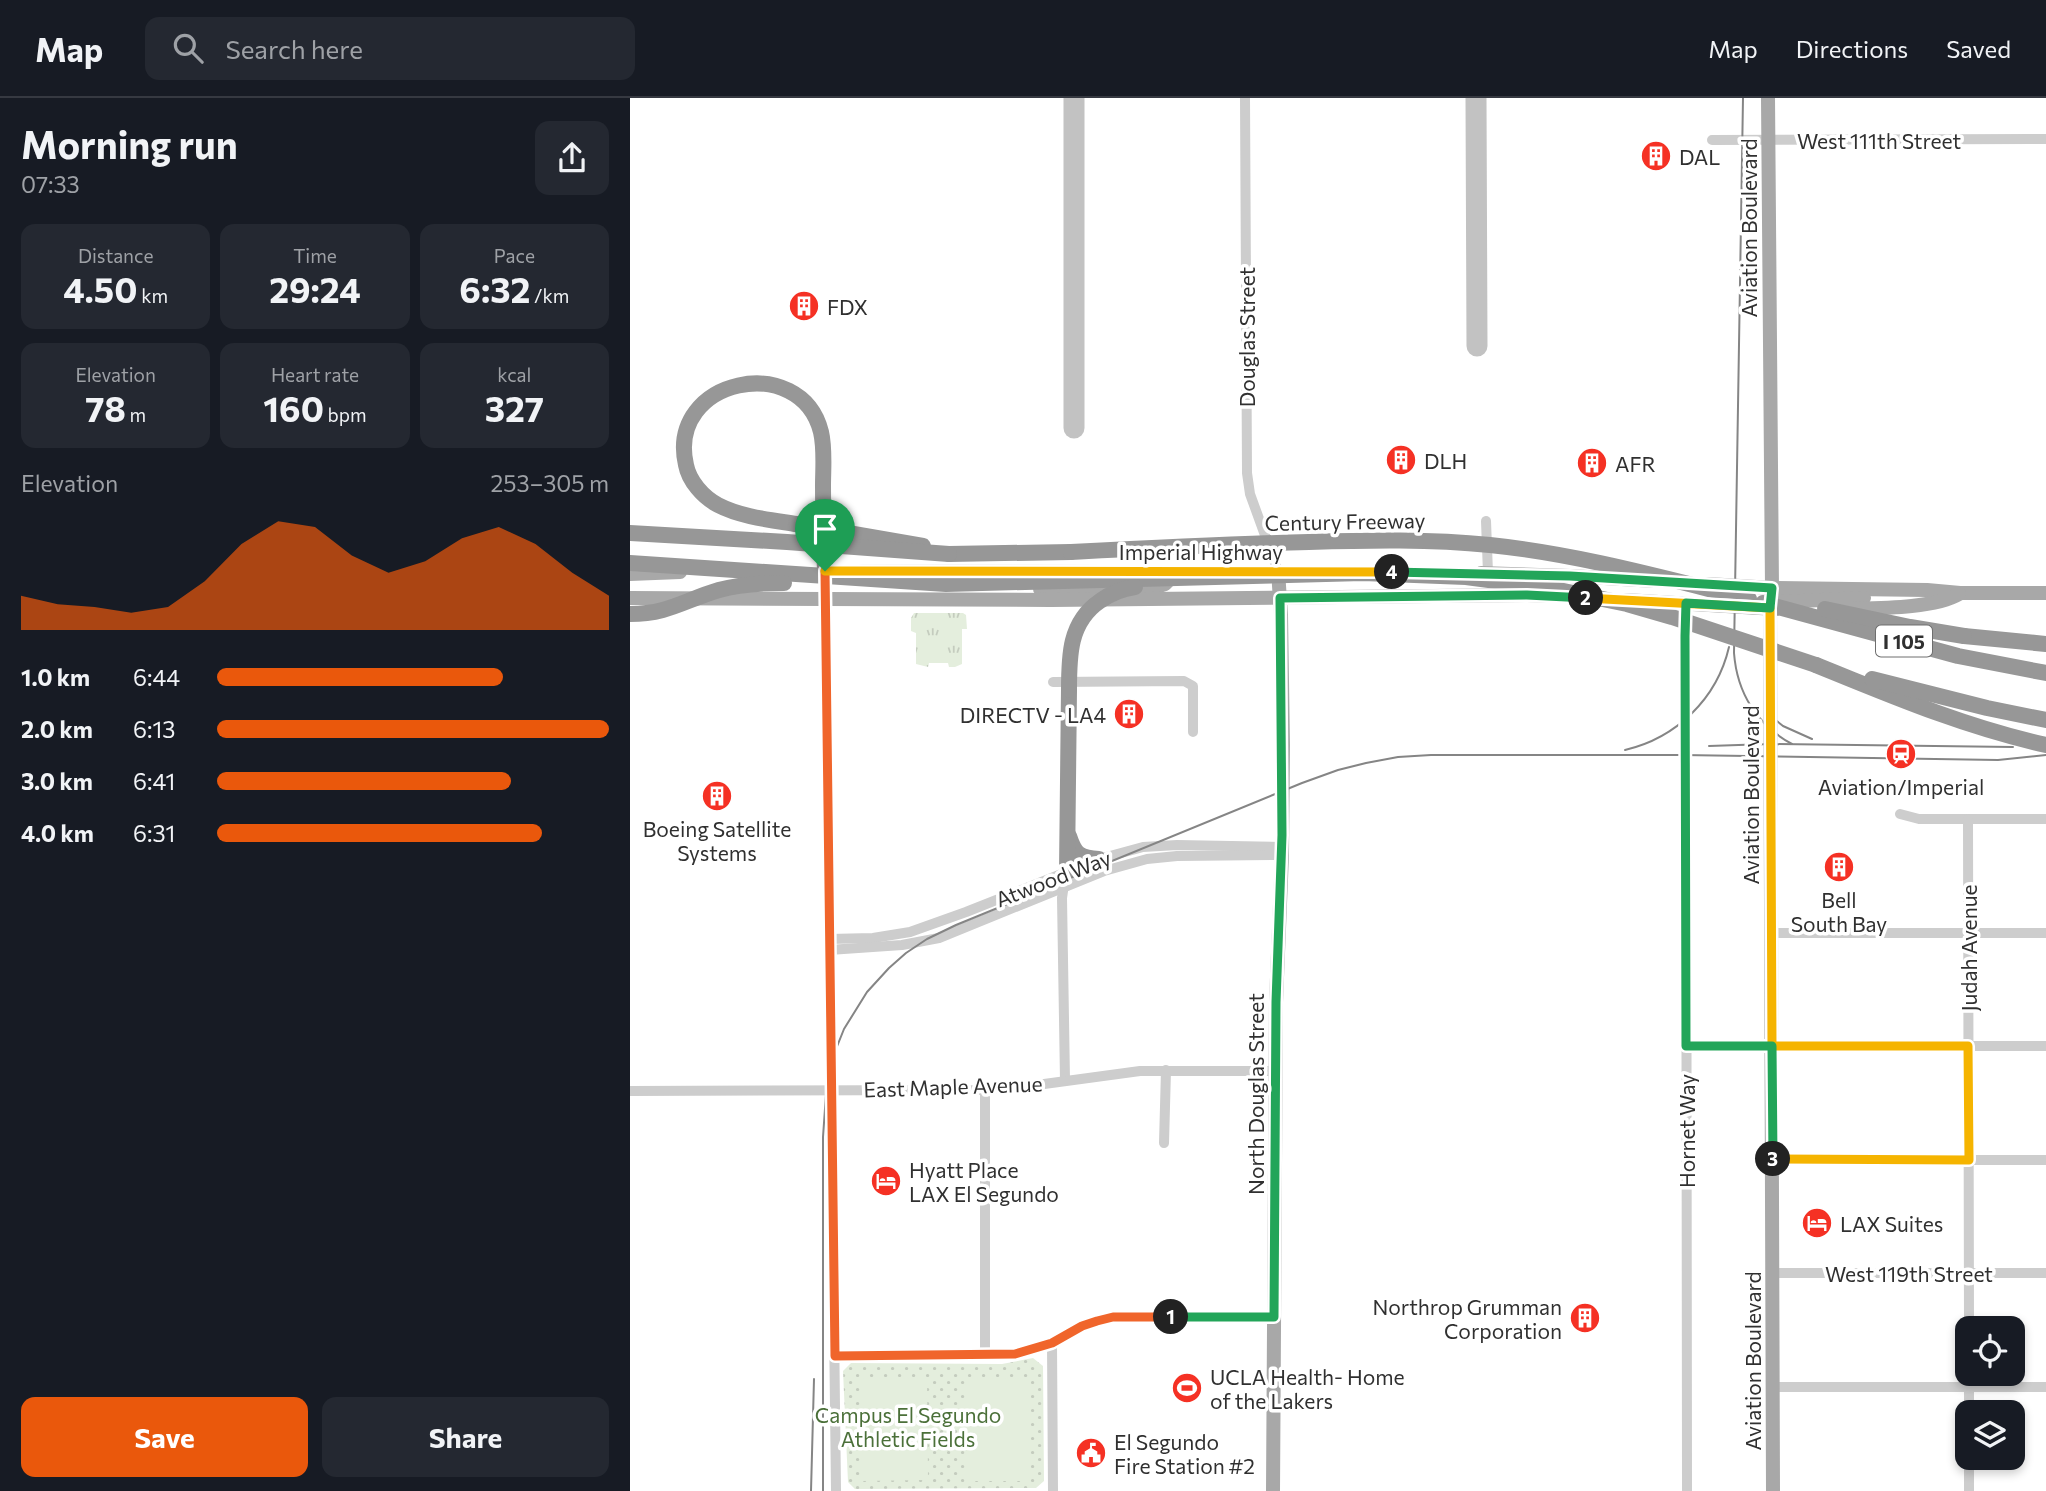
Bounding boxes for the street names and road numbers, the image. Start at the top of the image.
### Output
street label: West 111th Street [1797,128,1961,153]
street label: Aviation Boulevard [1736,138,1761,318]
street label: Douglas Street [1234,267,1259,407]
street label: Century Freeway [1264,507,1426,535]
street label: Imperial Highway [1119,539,1283,564]
road number: I 105 [1876,626,1932,656]
street label: Aviation Boulevard [1738,705,1763,885]
street label: Atwood Way [992,844,1114,912]
street label: Judah Avenue [1956,884,1981,1012]
street label: North Douglas Street [1243,993,1268,1195]
street label: East Maple Avenue [863,1070,1043,1102]
street label: Hornet Way [1674,1074,1699,1188]
street label: West 119th Street [1825,1261,1993,1286]
street label: Aviation Boulevard [1740,1271,1765,1451]

